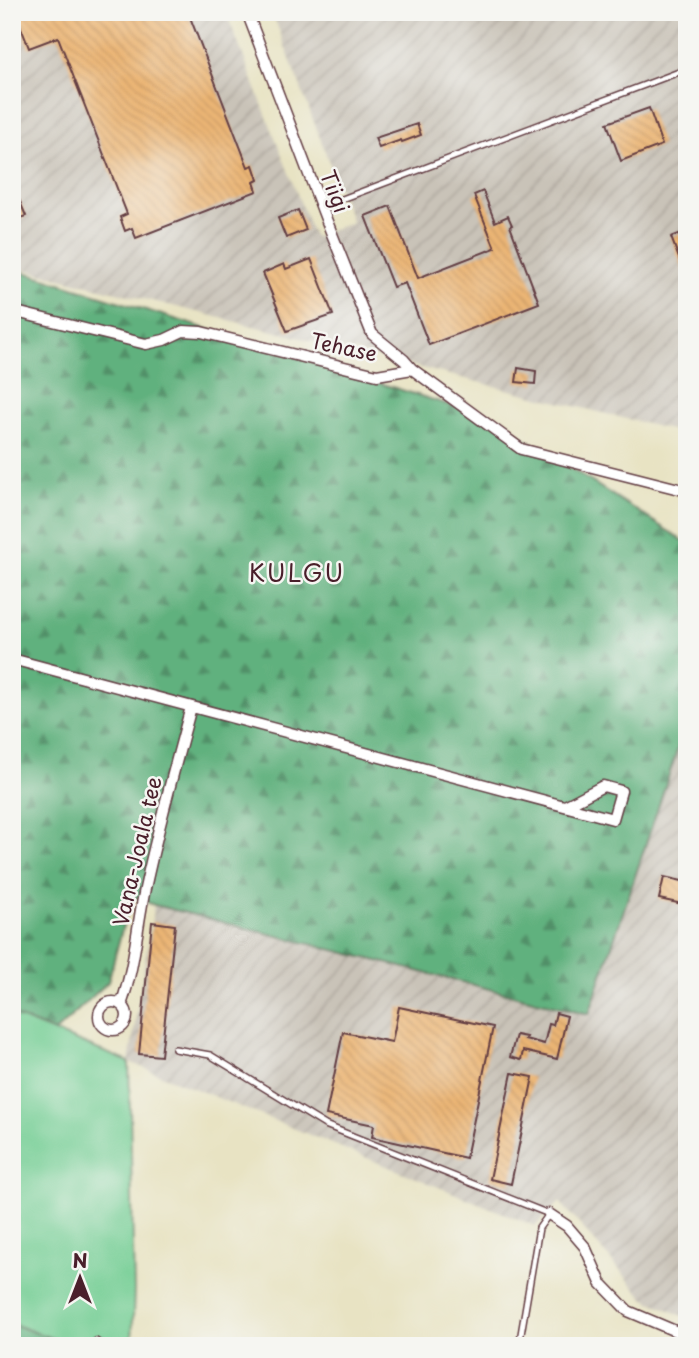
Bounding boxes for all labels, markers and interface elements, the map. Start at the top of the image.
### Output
street label: Tiigi [313,165,359,217]
street label: Tehase [308,323,380,369]
district label: KULGU [249,554,345,590]
street label: Vana-Joala tee [103,773,169,929]
north arrow [46,1242,116,1312]
text: N [72,1246,88,1274]

